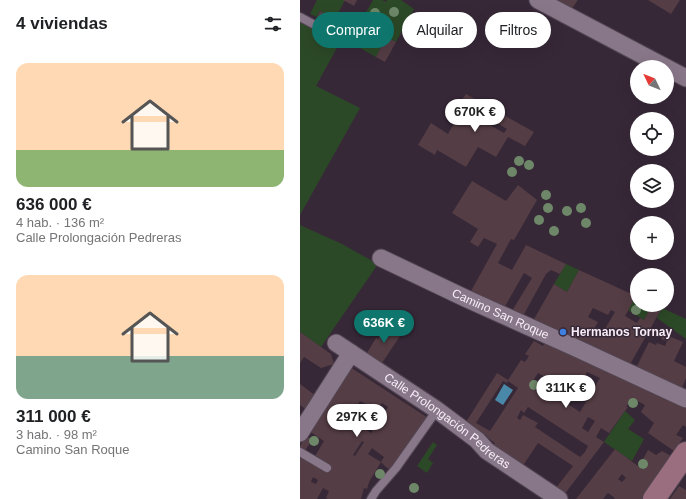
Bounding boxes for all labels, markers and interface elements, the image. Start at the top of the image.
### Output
chip: Comprar [312,12,394,48]
chip: Alquilar [402,12,477,48]
chip: Filtros [485,12,551,48]
icon: filters [262,13,284,35]
text: 4 viviendas [16,14,108,33]
north arrow [630,60,674,104]
map controls [630,60,674,312]
icon: home [114,89,186,161]
pin: 670K € [442,99,508,133]
text: 670K € [454,104,496,119]
button: locate [630,112,674,156]
button: layers [630,164,674,208]
text: 636 000 € [16,195,92,214]
text: 4 hab. · 136 m² [16,215,104,230]
button: + [630,216,674,260]
text: Calle Prolongación Pedreras [16,230,181,245]
button: − [630,268,674,312]
street label: Camino San Roque [450,286,552,342]
icon: home [114,301,186,373]
pin: 636K € [351,310,417,344]
text: 636K € [363,315,405,330]
place label: Hermanos Tornay [571,325,672,339]
marker: Hermanos Tornay [558,327,568,337]
street label: Calle Prolongación Pedreras [382,370,513,471]
pin: 311K € [533,375,599,409]
text: 311K € [545,380,587,395]
pin: 297K € [324,404,390,438]
text: 311 000 € [16,407,91,426]
text: 297K € [336,409,378,424]
text: 3 hab. · 98 m² [16,427,97,442]
text: Camino San Roque [16,442,129,457]

